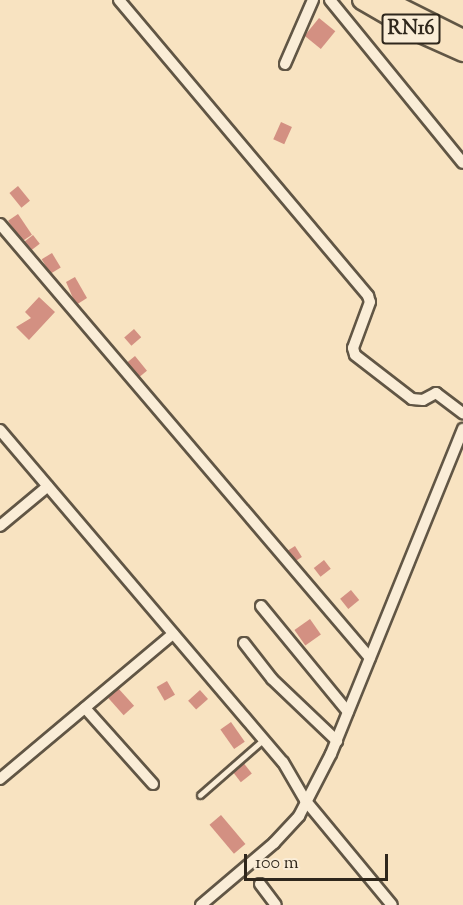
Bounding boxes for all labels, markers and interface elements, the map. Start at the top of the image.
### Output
road number: RN16 [381,12,441,46]
scale bar [247,842,391,880]
text: 100 m [255,851,299,877]

